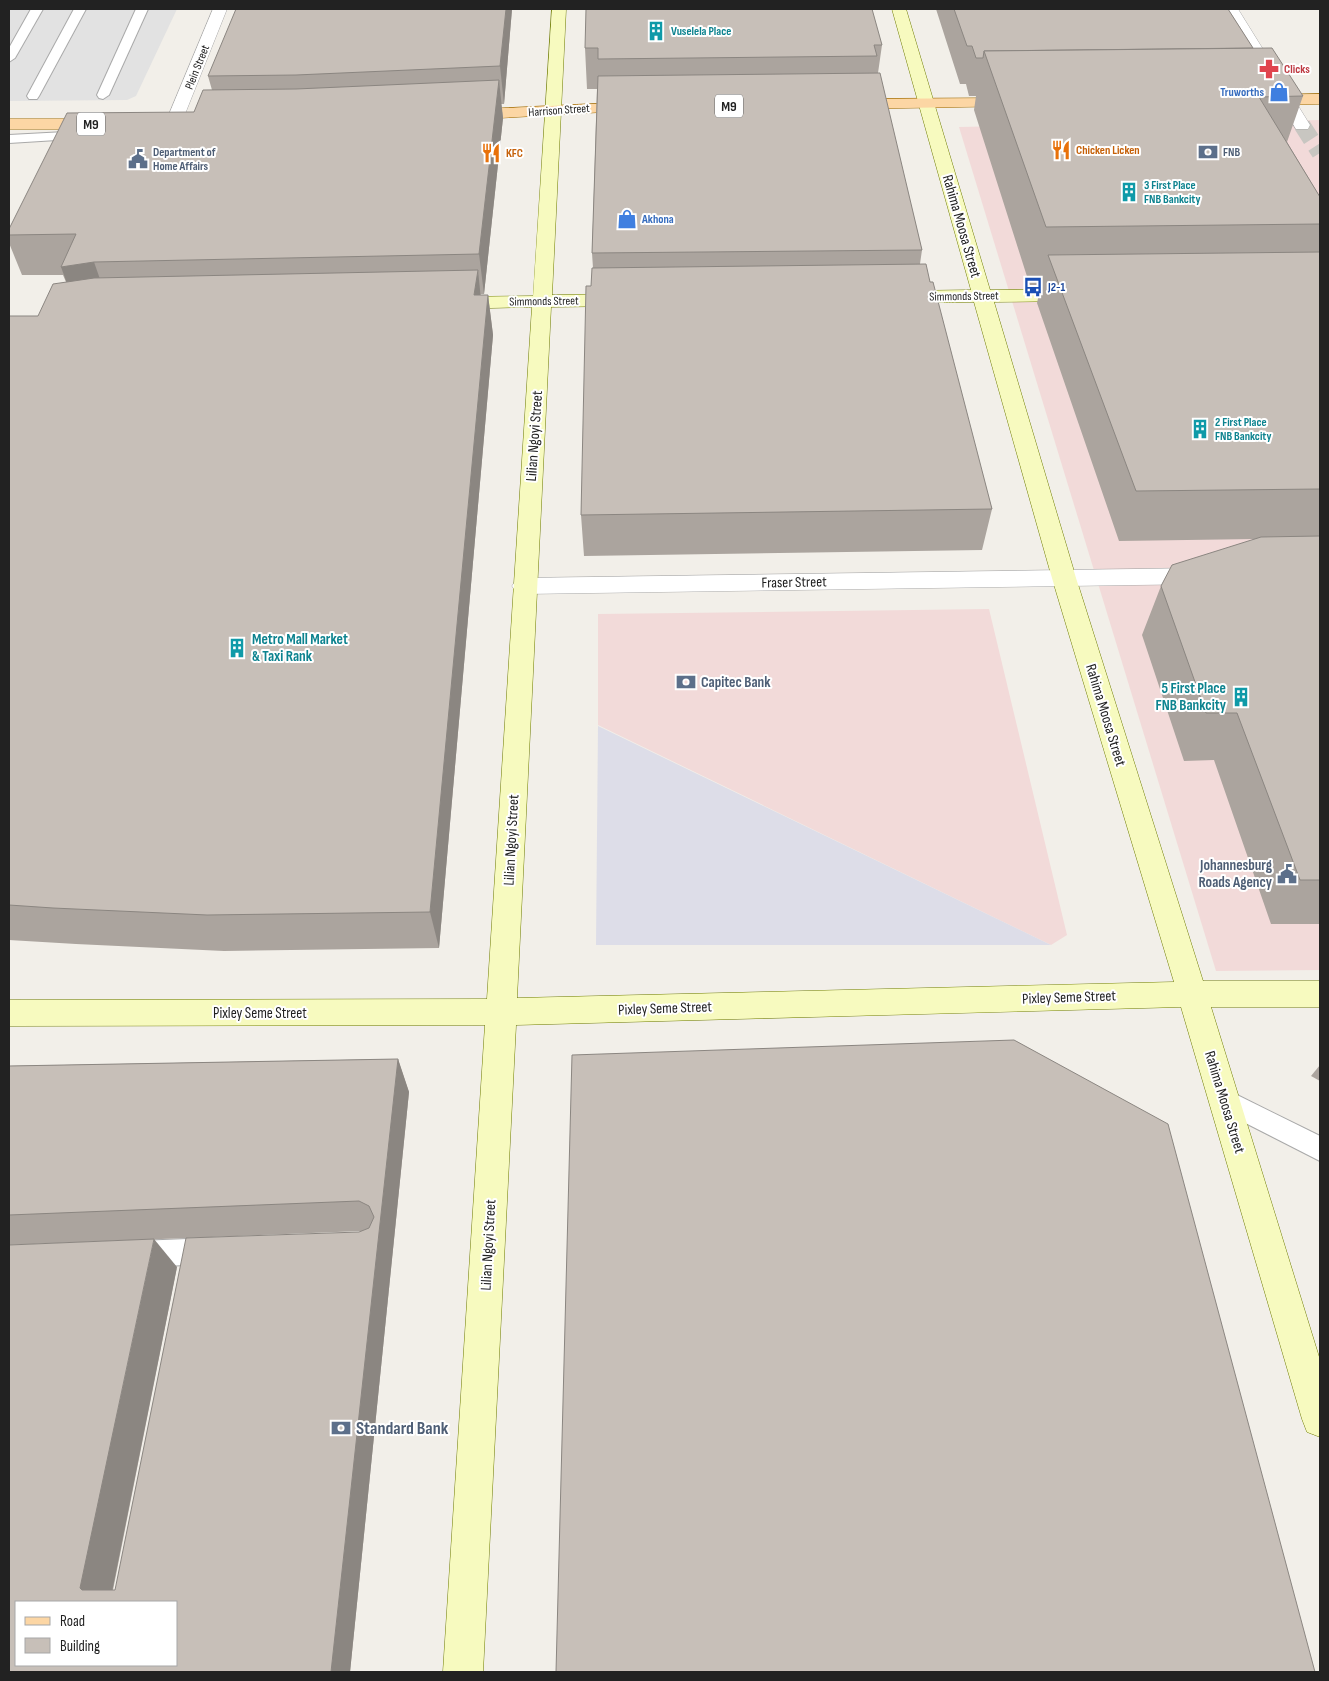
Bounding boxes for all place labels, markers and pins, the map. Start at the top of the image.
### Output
building icon: Vuselela Place [645,20,667,42]
place label: Vuselela Place [671,24,731,39]
pharmacy icon: Clicks [1258,58,1280,80]
place label: Clicks [1284,62,1310,77]
shop icon: Truworths [1268,81,1290,103]
place label: Truworths [1220,85,1264,100]
restaurant icon: Chicken Licken [1050,139,1072,161]
bank icon: FNB [1197,141,1219,163]
restaurant icon: KFC [480,142,502,164]
place label: Chicken Licken [1076,143,1140,158]
place label: Department of Home Affairs [153,145,216,174]
place label: FNB [1223,145,1240,160]
place label: KFC [506,146,523,161]
public building icon: Department of Home Affairs [127,148,149,170]
place label: 3 First Place FNB Bankcity [1144,178,1200,207]
building icon: 3 First Place FNB Bankcity [1118,181,1140,203]
shop icon: Akhona [616,208,638,230]
place label: Akhona [641,212,674,227]
bus stop icon: J2-1 [1022,276,1044,298]
place label: J2-1 [1047,280,1066,295]
place label: 2 First Place FNB Bankcity [1215,415,1271,444]
building icon: 2 First Place FNB Bankcity [1189,418,1211,440]
place label: Metro Mall Market & Taxi Rank [252,630,348,666]
building icon: Metro Mall Market & Taxi Rank [226,637,248,659]
bank icon: Capitec Bank [675,671,697,693]
place label: Capitec Bank [701,673,771,692]
place label: 5 First Place FNB Bankcity [1155,679,1227,715]
building icon: 5 First Place FNB Bankcity [1230,686,1252,708]
place label: Johannesburg Roads Agency [1198,856,1273,892]
public building icon: Johannesburg Roads Agency [1276,863,1298,885]
bank icon: Standard Bank [330,1417,352,1439]
place label: Standard Bank [356,1418,449,1439]

